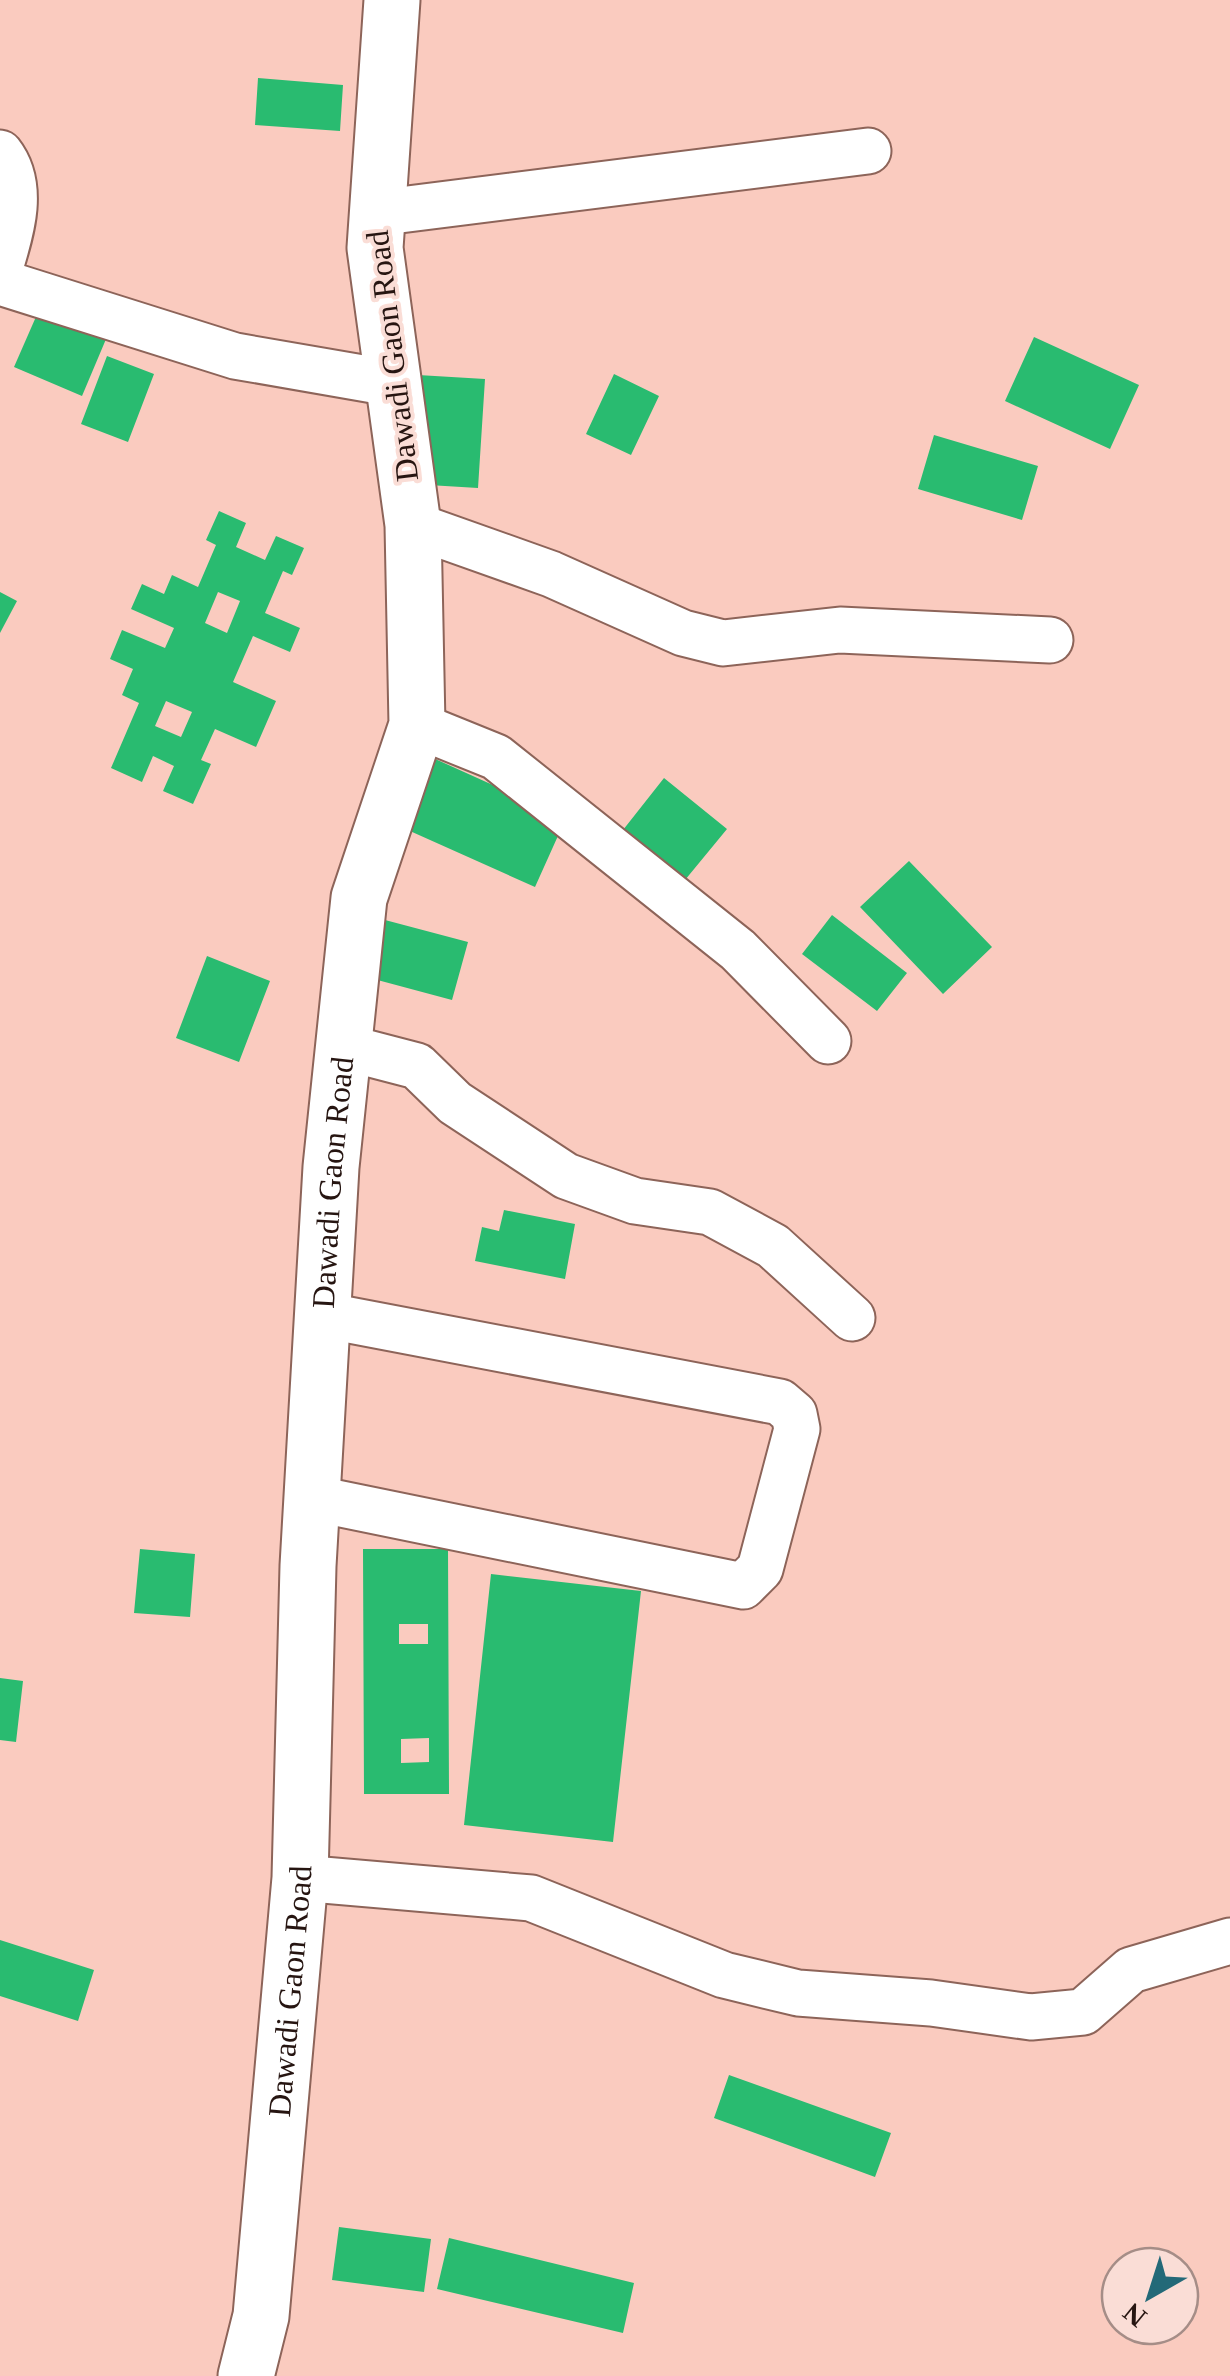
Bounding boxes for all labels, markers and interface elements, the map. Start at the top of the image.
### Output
street label: Dawadi Gaon Road [359,229,425,483]
street label: Dawadi Gaon Road [305,1055,360,1309]
street label: Dawadi Gaon Road [261,1865,318,2118]
north arrow [1100,2246,1200,2346]
text: N [1117,2297,1152,2333]

